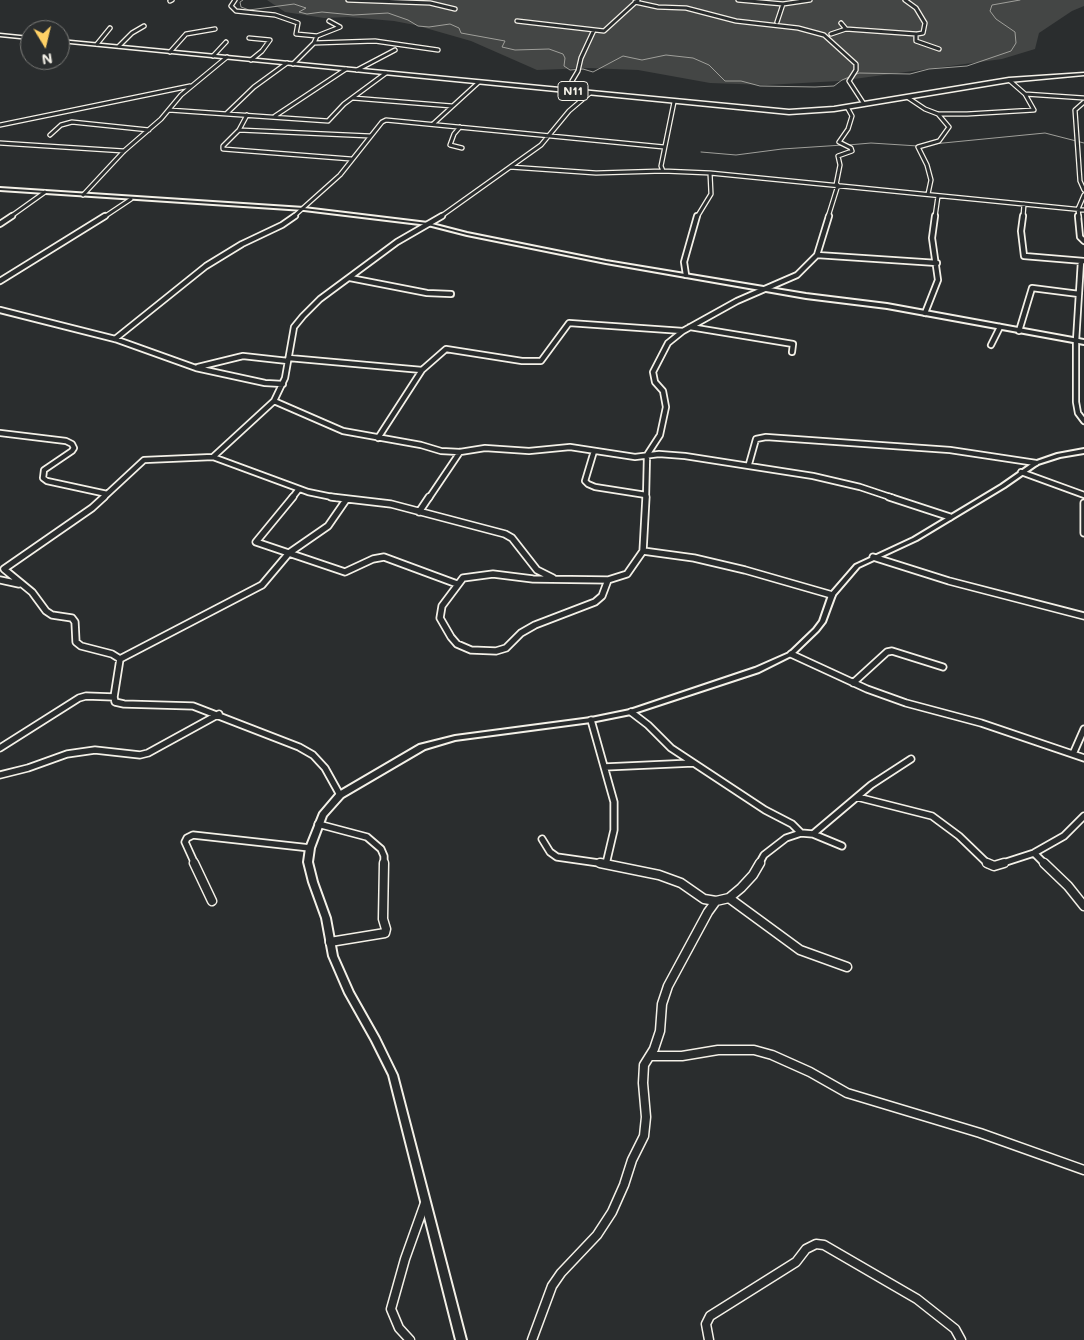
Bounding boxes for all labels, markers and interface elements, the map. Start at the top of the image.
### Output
north arrow [20,20,70,70]
text: N [41,49,54,70]
road number: N11 [558,82,588,100]

